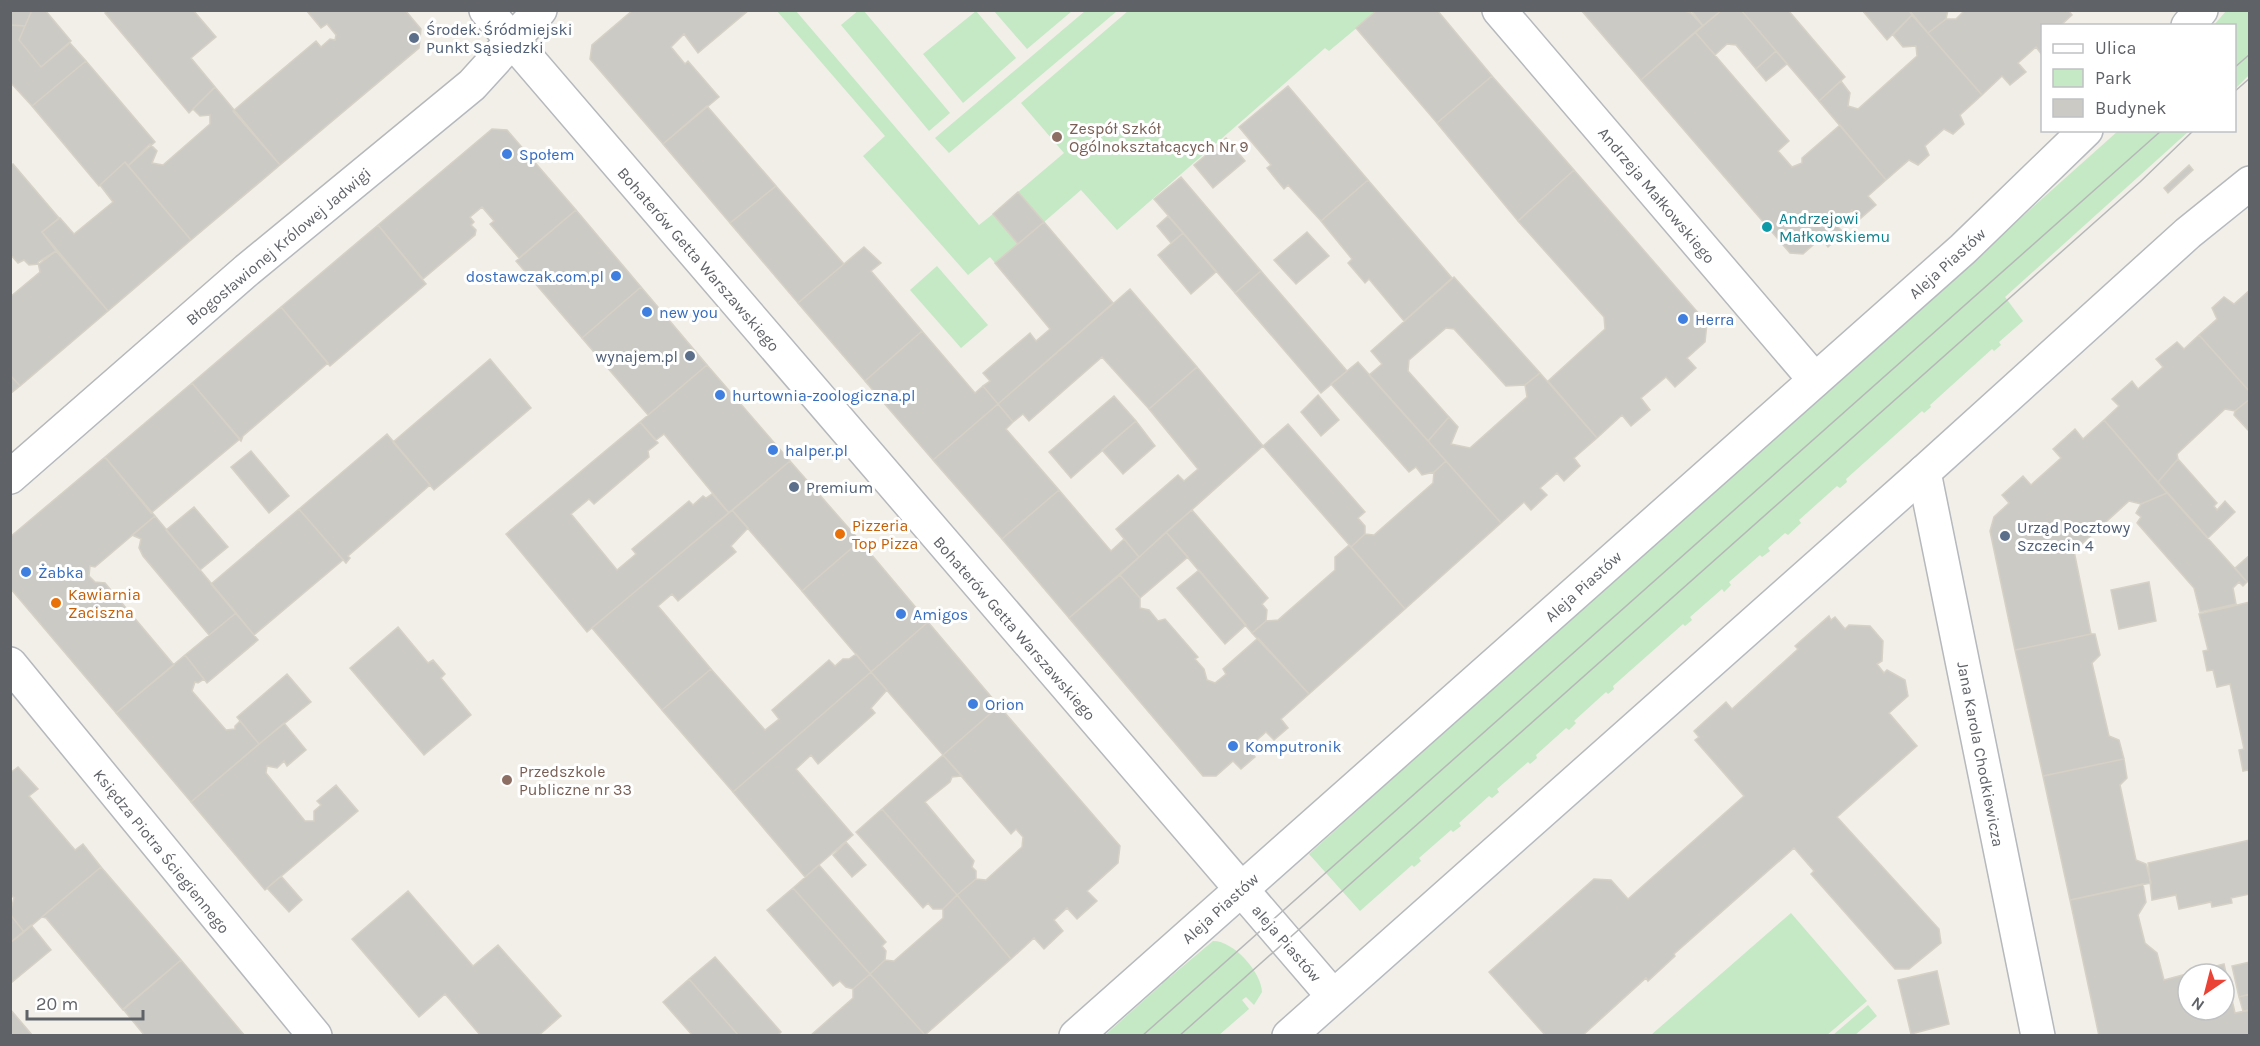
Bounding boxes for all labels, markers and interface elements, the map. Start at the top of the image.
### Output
place label: Środek. Śródmiejski Punkt Sąsiedzki [426,20,572,57]
legend [2041,24,2236,132]
marker: Środek. Śródmiejski Punkt Sąsiedzki [407,31,421,45]
text: Ulica [2095,37,2136,59]
text: Park [2095,67,2132,89]
text: Budynek [2095,97,2166,119]
place label: Zespół Szkół Ogólnokształcących Nr 9 [1069,119,1249,156]
street label: Andrzeja Małkowskiego [1594,123,1719,267]
marker: Zespół Szkół Ogólnokształcących Nr 9 [1050,130,1064,144]
place label: Społem [519,145,574,164]
marker: Społem [500,147,514,161]
street label: Błogosławionej Królowej Jadwigi [182,163,375,329]
street label: Bohaterów Getta Warszawskiego [614,163,784,355]
place label: Andrzejowi Małkowskiemu [1779,209,1890,246]
marker: Andrzejowi Małkowskiemu [1760,220,1774,234]
street label: Aleja Piastów [1905,224,1990,303]
place label: dostawczak.com.pl [466,267,604,286]
marker: dostawczak.com.pl [609,269,623,283]
place label: new you [659,303,718,322]
marker: new you [640,305,654,319]
place label: Herra [1695,310,1734,329]
marker: Herra [1676,312,1690,326]
place label: wynajem.pl [596,347,678,366]
marker: wynajem.pl [683,349,697,363]
place label: hurtownia-zoologiczna.pl [732,386,915,405]
marker: hurtownia-zoologiczna.pl [713,388,727,402]
place label: halper.pl [785,441,848,460]
marker: halper.pl [766,443,780,457]
place label: Premium [806,478,873,497]
marker: Premium [787,480,801,494]
place label: Pizzeria Top Pizza [852,516,918,553]
place label: Urząd Pocztowy Szczecin 4 [2017,518,2131,555]
marker: Pizzeria Top Pizza [833,527,847,541]
marker: Urząd Pocztowy Szczecin 4 [1998,529,2012,543]
street label: Bohaterów Getta Warszawskiego [930,532,1100,724]
street label: Aleja Piastów [1541,547,1626,626]
place label: Żabka [38,563,84,582]
marker: Żabka [19,565,33,579]
place label: Kawiarnia Zaciszna [68,585,141,622]
marker: Kawiarnia Zaciszna [49,596,63,610]
place label: Amigos [913,605,968,624]
marker: Amigos [894,607,908,621]
street label: Jana Karola Chodkiewicza [1953,660,2008,848]
place label: Orion [985,695,1024,714]
marker: Orion [966,697,980,711]
place label: Komputronik [1245,737,1341,756]
marker: Komputronik [1226,739,1240,753]
place label: Przedszkole Publiczne nr 33 [519,762,632,799]
street label: Księdza Piotra Ściegiennego [89,765,234,937]
marker: Przedszkole Publiczne nr 33 [500,773,514,787]
street label: Aleja Piastów [1178,869,1263,948]
street label: aleja Piastów [1248,901,1326,986]
north arrow [2176,962,2236,1022]
scale bar [27,983,142,1021]
text: 20 m [36,993,78,1015]
text: N [2188,993,2208,1015]

